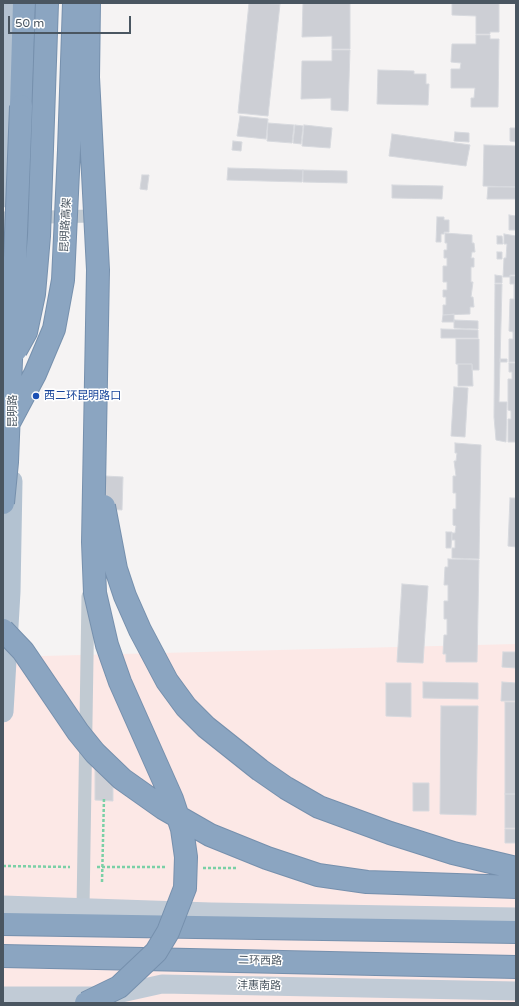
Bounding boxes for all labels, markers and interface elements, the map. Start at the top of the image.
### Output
scale bar [10,8,133,34]
text: 50 m [15,16,44,30]
street label: 昆明路高架 [58,197,74,253]
place label: 西二环昆明路口 [44,389,121,403]
marker: 西二环昆明路口 [31,391,41,401]
street label: 昆明路 [6,395,20,427]
street label: 二环西路 [238,954,282,968]
street label: 沣惠南路 [237,979,281,993]

